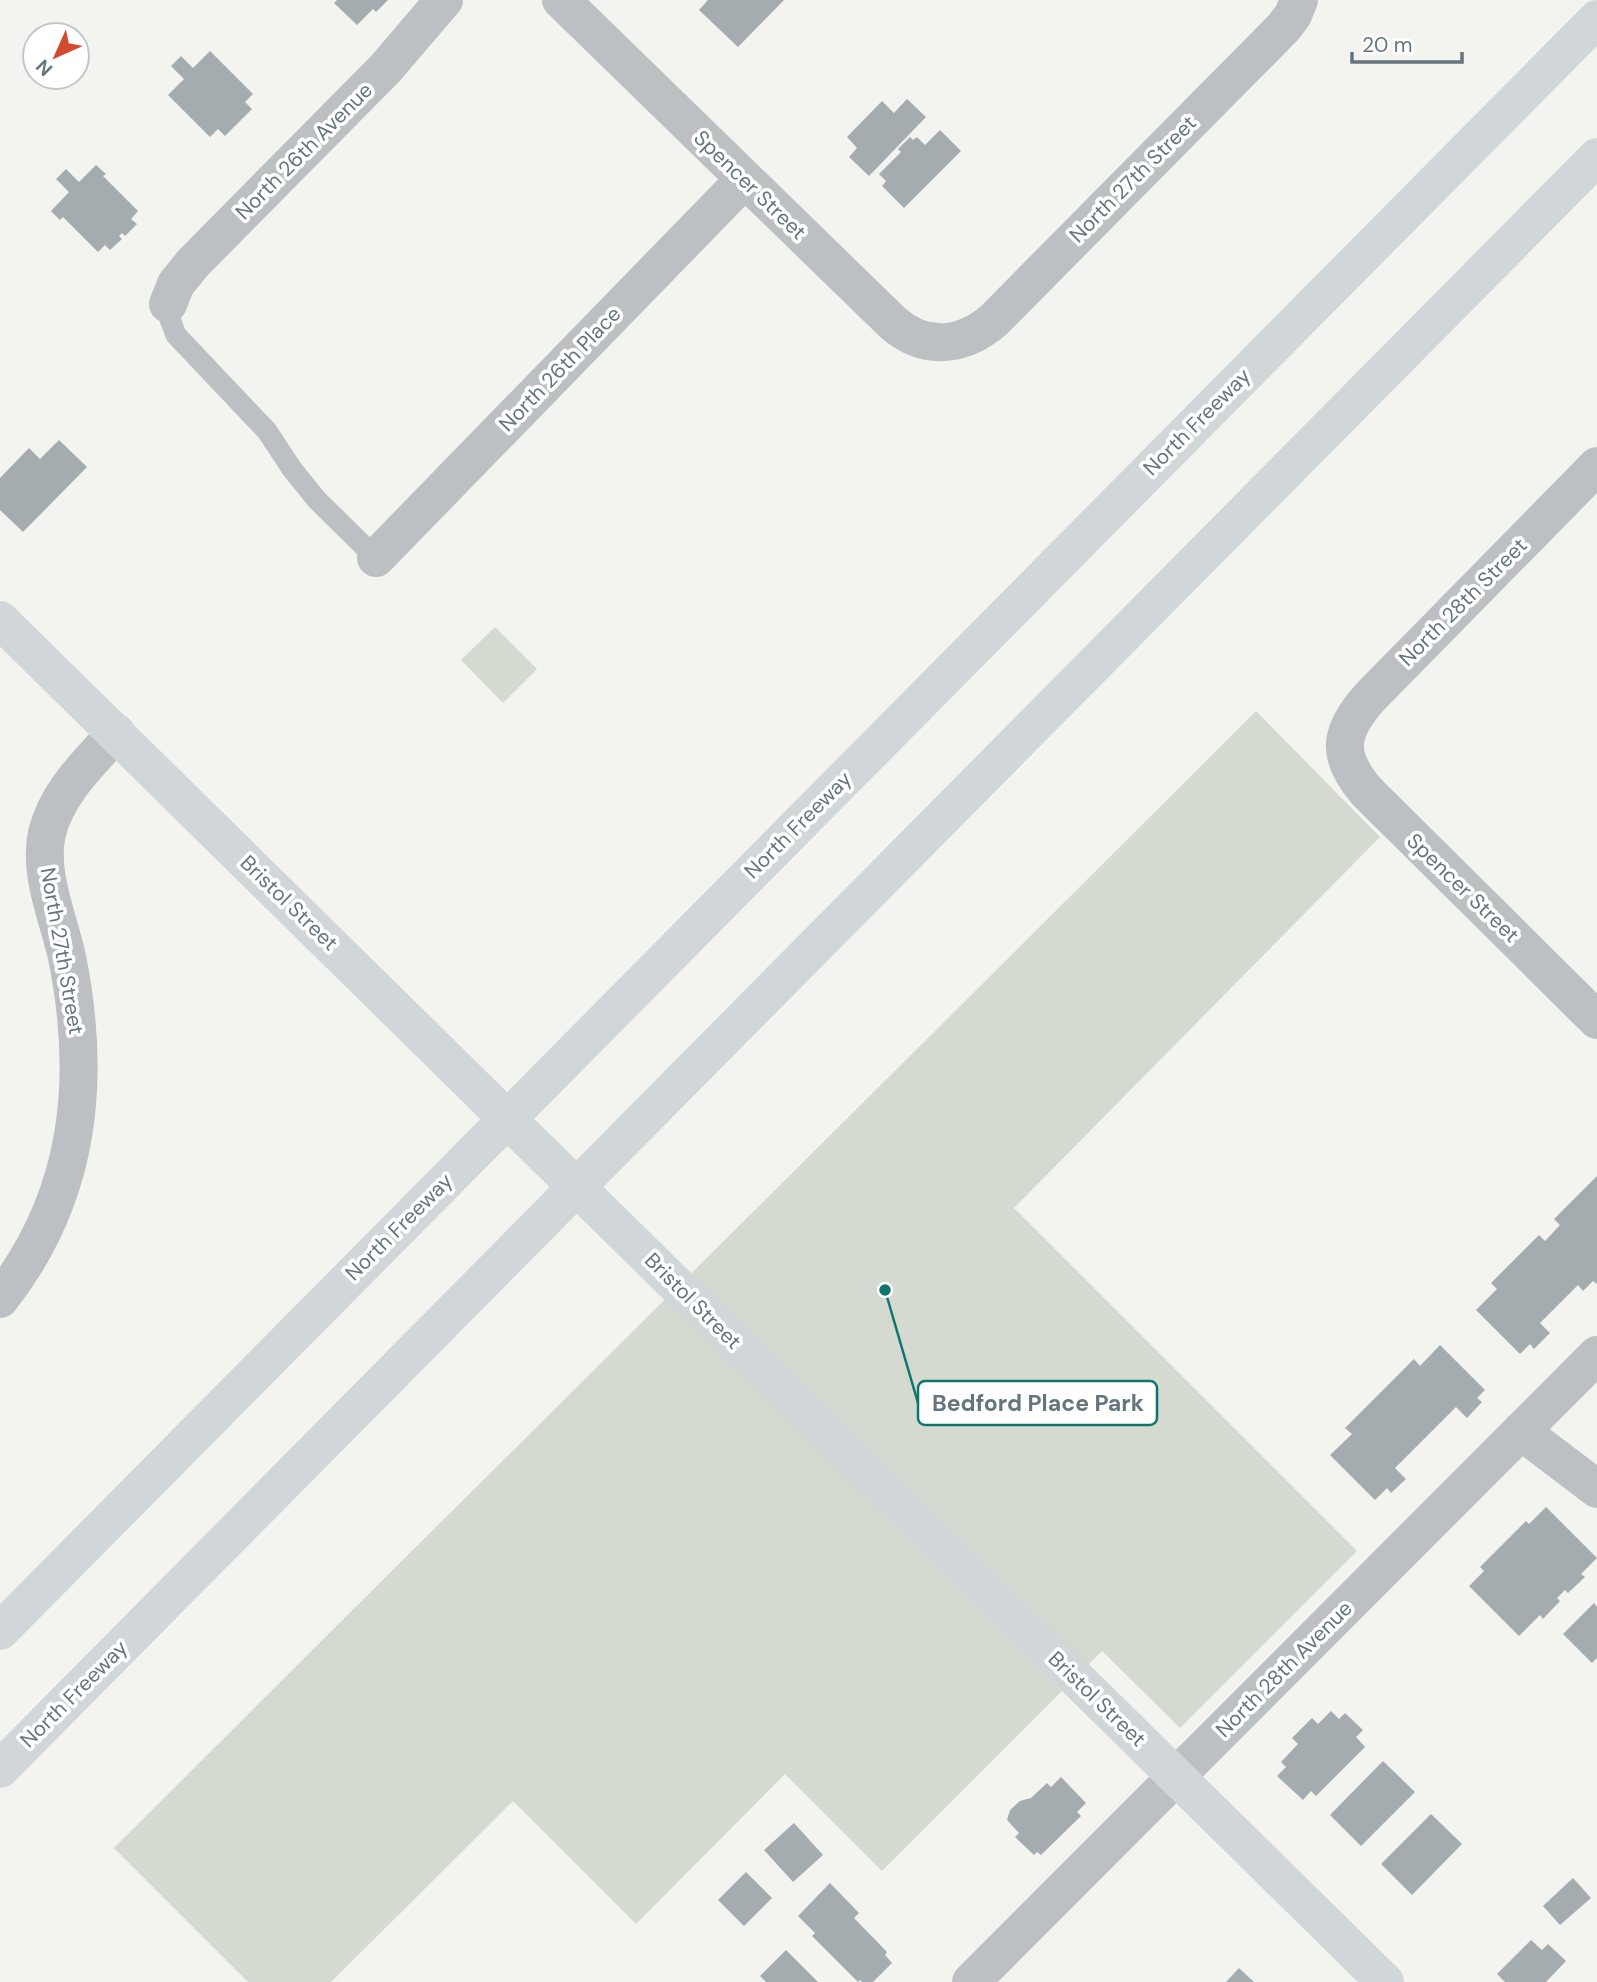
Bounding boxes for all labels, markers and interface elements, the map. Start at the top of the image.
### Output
north arrow [21,21,91,91]
scale bar [1352,21,1462,65]
text: 20 m [1362,31,1413,59]
text: N [31,54,58,81]
street label: North 26th Avenue [229,76,379,226]
street label: North 27th Street [1063,109,1203,249]
street label: Spencer Street [688,124,812,246]
street label: North 26th Place [493,300,627,438]
street label: North Freeway [1137,362,1257,482]
street label: North 28th Street [1393,532,1533,672]
street label: North Freeway [738,765,858,885]
street label: Spencer Street [1401,827,1525,949]
street label: Bristol Street [234,849,344,957]
street label: North 27th Street [34,865,90,1037]
street label: North Freeway [339,1167,459,1287]
street label: Bristol Street [639,1247,747,1355]
callout: Bedford Place Park [918,1381,1157,1425]
text: Bedford Place Park [932,1388,1144,1418]
street label: North 28th Avenue [1210,1595,1358,1743]
street label: North Freeway [14,1634,134,1754]
street label: Bristol Street [1042,1645,1152,1753]

